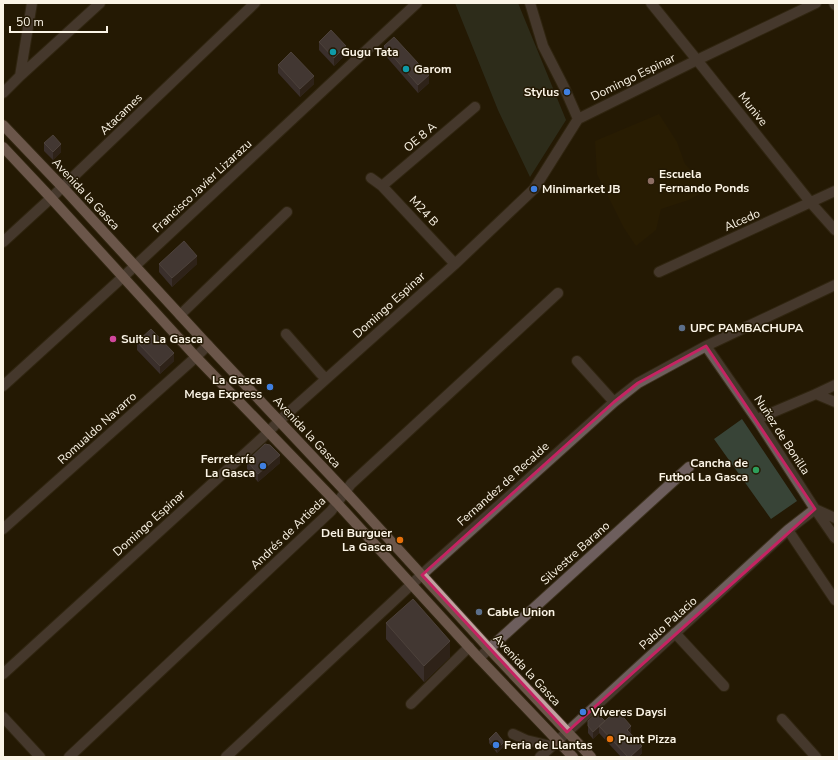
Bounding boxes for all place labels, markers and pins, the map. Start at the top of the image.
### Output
place label: Gugu Tata [341,44,398,60]
marker: Gugu Tata [328,47,338,57]
place label: Garom [414,61,451,77]
marker: Garom [401,64,411,74]
place label: Stylus [524,84,559,100]
marker: Stylus [562,87,572,97]
place label: Escuela Fernando Ponds [659,166,749,196]
marker: Escuela Fernando Ponds [646,176,656,186]
place label: Minimarket JB [542,181,621,197]
marker: Minimarket JB [529,184,539,194]
place label: UPC PAMBACHUPA [690,320,803,336]
marker: UPC PAMBACHUPA [677,323,687,333]
place label: Suite La Gasca [121,331,203,347]
marker: Suite La Gasca [108,334,118,344]
place label: La Gasca Mega Express [184,372,262,402]
marker: La Gasca Mega Express [265,382,275,392]
place label: Ferretería La Gasca [201,451,255,481]
place label: Cancha de Futbol La Gasca [659,455,748,485]
marker: Ferretería La Gasca [258,461,268,471]
marker: Cancha de Futbol La Gasca [751,465,761,475]
place label: Deli Burguer La Gasca [321,525,392,555]
marker: Deli Burguer La Gasca [395,535,405,545]
place label: Cable Union [487,604,555,620]
marker: Cable Union [474,607,484,617]
place label: Víveres Daysi [590,704,666,720]
marker: Víveres Daysi [578,707,588,717]
place label: Punt Pizza [618,731,676,747]
marker: Punt Pizza [605,734,615,744]
place label: Feria de Llantas [504,737,593,753]
marker: Feria de Llantas [491,740,501,750]

